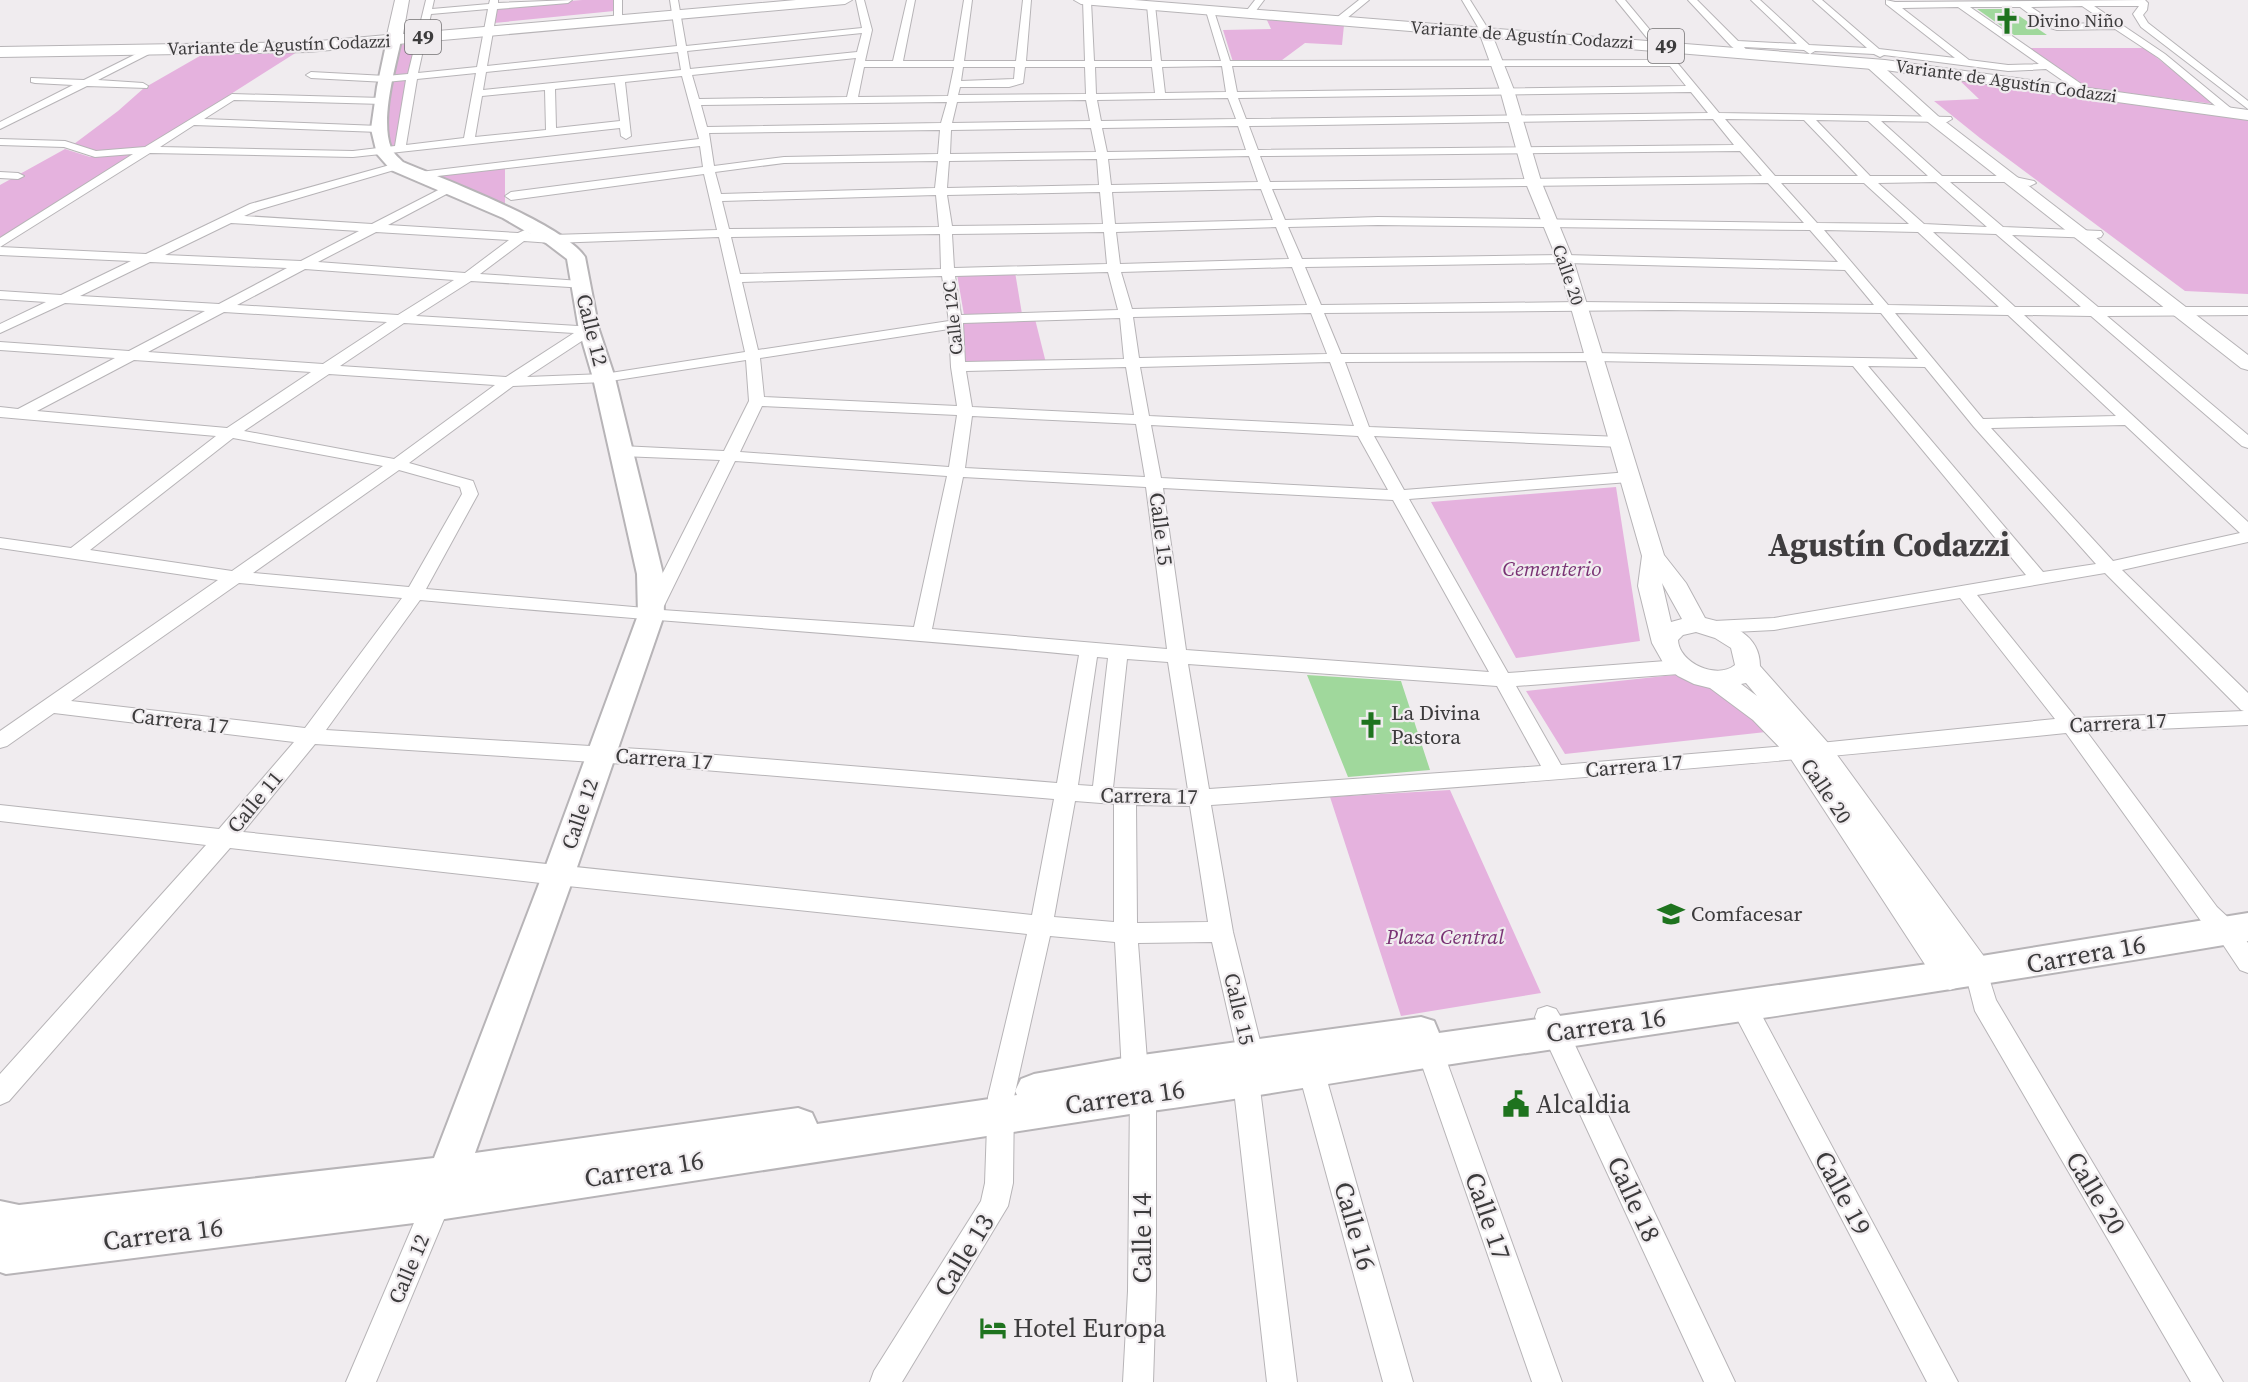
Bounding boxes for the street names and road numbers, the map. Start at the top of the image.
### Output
street label: Variante de Agustín Codazzi [1410,14,1634,55]
road number: 49 [405,20,441,54]
street label: Variante de Agustín Codazzi [167,28,391,61]
road number: 49 [1648,29,1684,63]
street label: Variante de Agustín Codazzi [1894,53,2118,108]
street label: Calle 20 [1546,241,1590,309]
street label: Calle 12C [936,280,969,356]
street label: Calle 12 [570,291,615,369]
street label: Calle 15 [1143,491,1180,567]
street label: Carrera 17 [130,700,230,741]
street label: Carrera 17 [2069,705,2167,740]
street label: Carrera 17 [614,741,714,776]
street label: Carrera 17 [1584,747,1684,784]
street label: Calle 20 [1794,752,1859,829]
street label: Calle 11 [220,764,289,839]
street label: Calle 12 [554,775,605,853]
street label: Carrera 17 [1100,780,1198,811]
street label: Carrera 16 [2024,926,2148,982]
street label: Calle 15 [1217,970,1262,1048]
street label: Carrera 16 [1544,999,1668,1051]
street label: Carrera 16 [1063,1071,1187,1123]
street label: Carrera 16 [582,1142,706,1196]
street label: Calle 19 [1806,1145,1880,1241]
street label: Calle 20 [2057,1145,2135,1241]
street label: Calle 18 [1599,1150,1669,1248]
street label: Calle 17 [1456,1167,1520,1265]
street label: Calle 16 [1325,1178,1385,1274]
street label: Calle 14 [1124,1193,1160,1283]
street label: Calle 13 [925,1207,1003,1303]
street label: Carrera 16 [101,1209,225,1259]
street label: Calle 12 [381,1230,436,1308]

